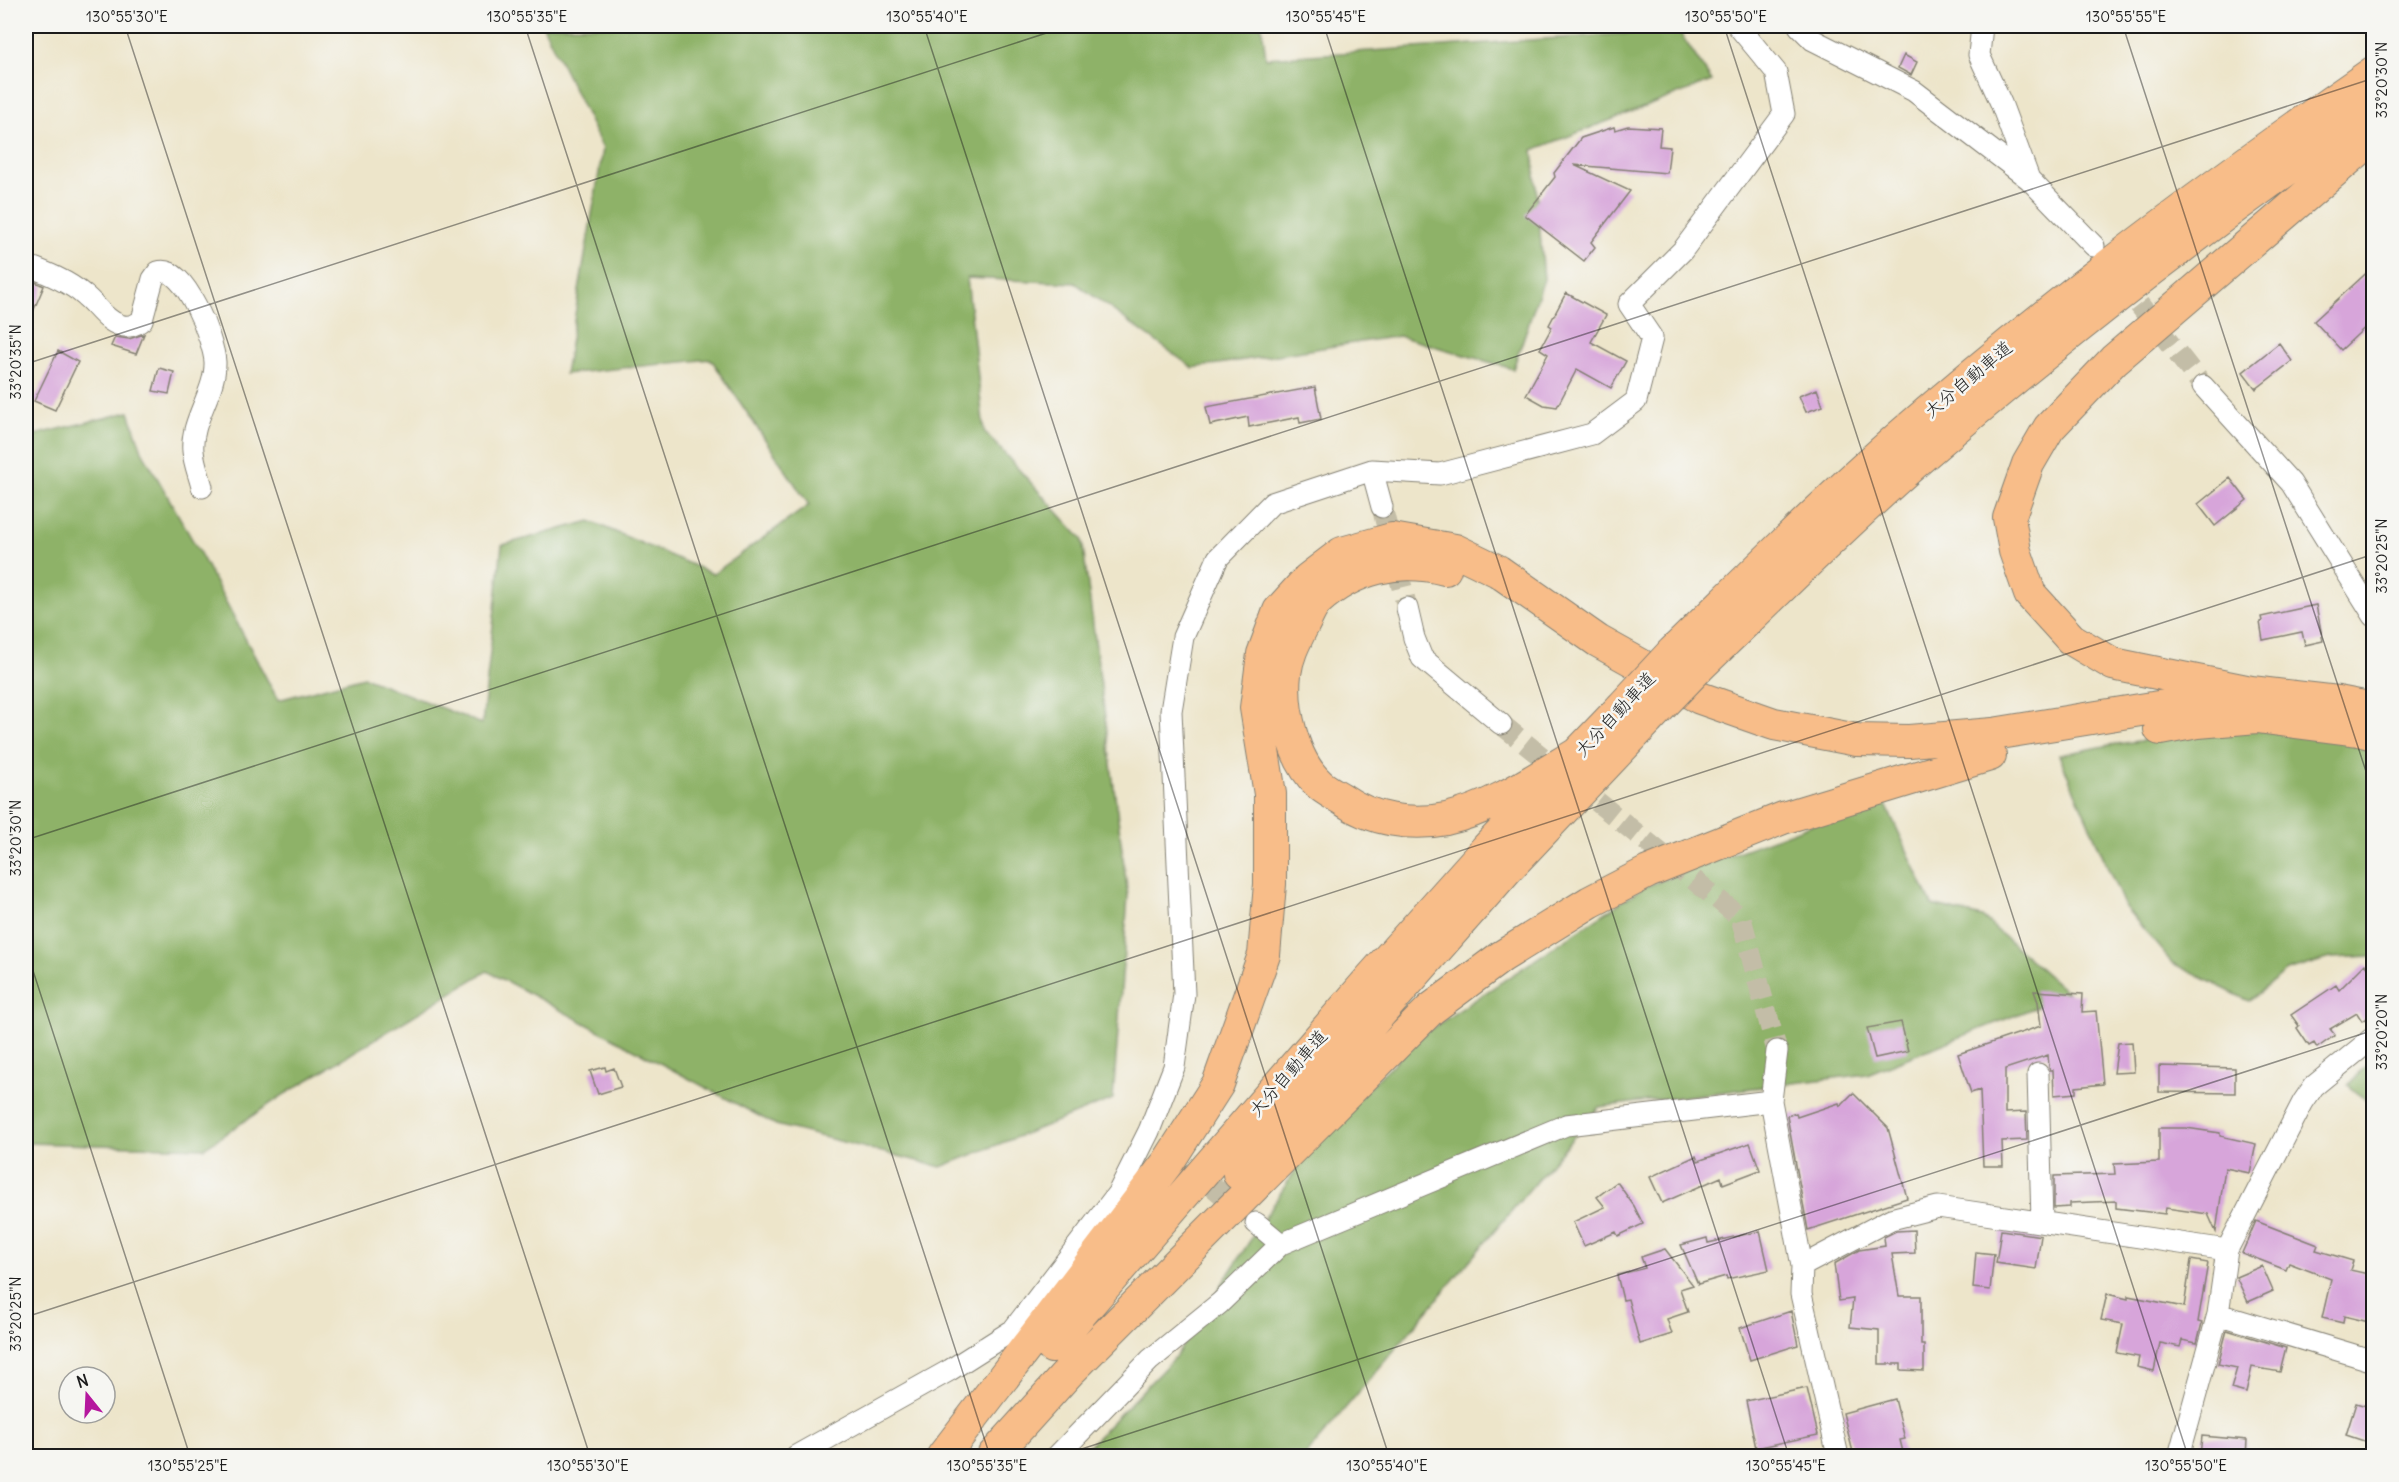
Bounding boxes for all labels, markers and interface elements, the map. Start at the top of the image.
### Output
text: 130°55'30"E [86,7,168,26]
text: 130°55'35"E [487,7,567,26]
text: 130°55'40"E [886,7,968,26]
text: 130°55'45"E [1286,7,1366,26]
text: 130°55'50"E [1685,7,1767,26]
text: 130°55'55"E [2086,7,2167,26]
text: 33°20'30"N [2372,42,2391,118]
text: 33°20'35"N [6,324,25,400]
street label: 大分自動車道 [1919,335,2017,423]
text: 33°20'25"N [2372,518,2391,594]
street label: 大分自動車道 [1570,667,1660,761]
text: 33°20'30"N [6,800,25,876]
text: 33°20'20"N [2372,994,2391,1070]
street label: 大分自動車道 [1244,1025,1332,1121]
text: 33°20'25"N [6,1276,25,1352]
north arrow [57,1365,117,1425]
text: N [74,1370,91,1392]
text: 130°55'25"E [148,1456,228,1475]
text: 130°55'30"E [547,1456,629,1475]
text: 130°55'35"E [947,1456,1027,1475]
text: 130°55'40"E [1346,1456,1428,1475]
text: 130°55'45"E [1746,1456,1826,1475]
text: 130°55'50"E [2145,1456,2227,1475]

